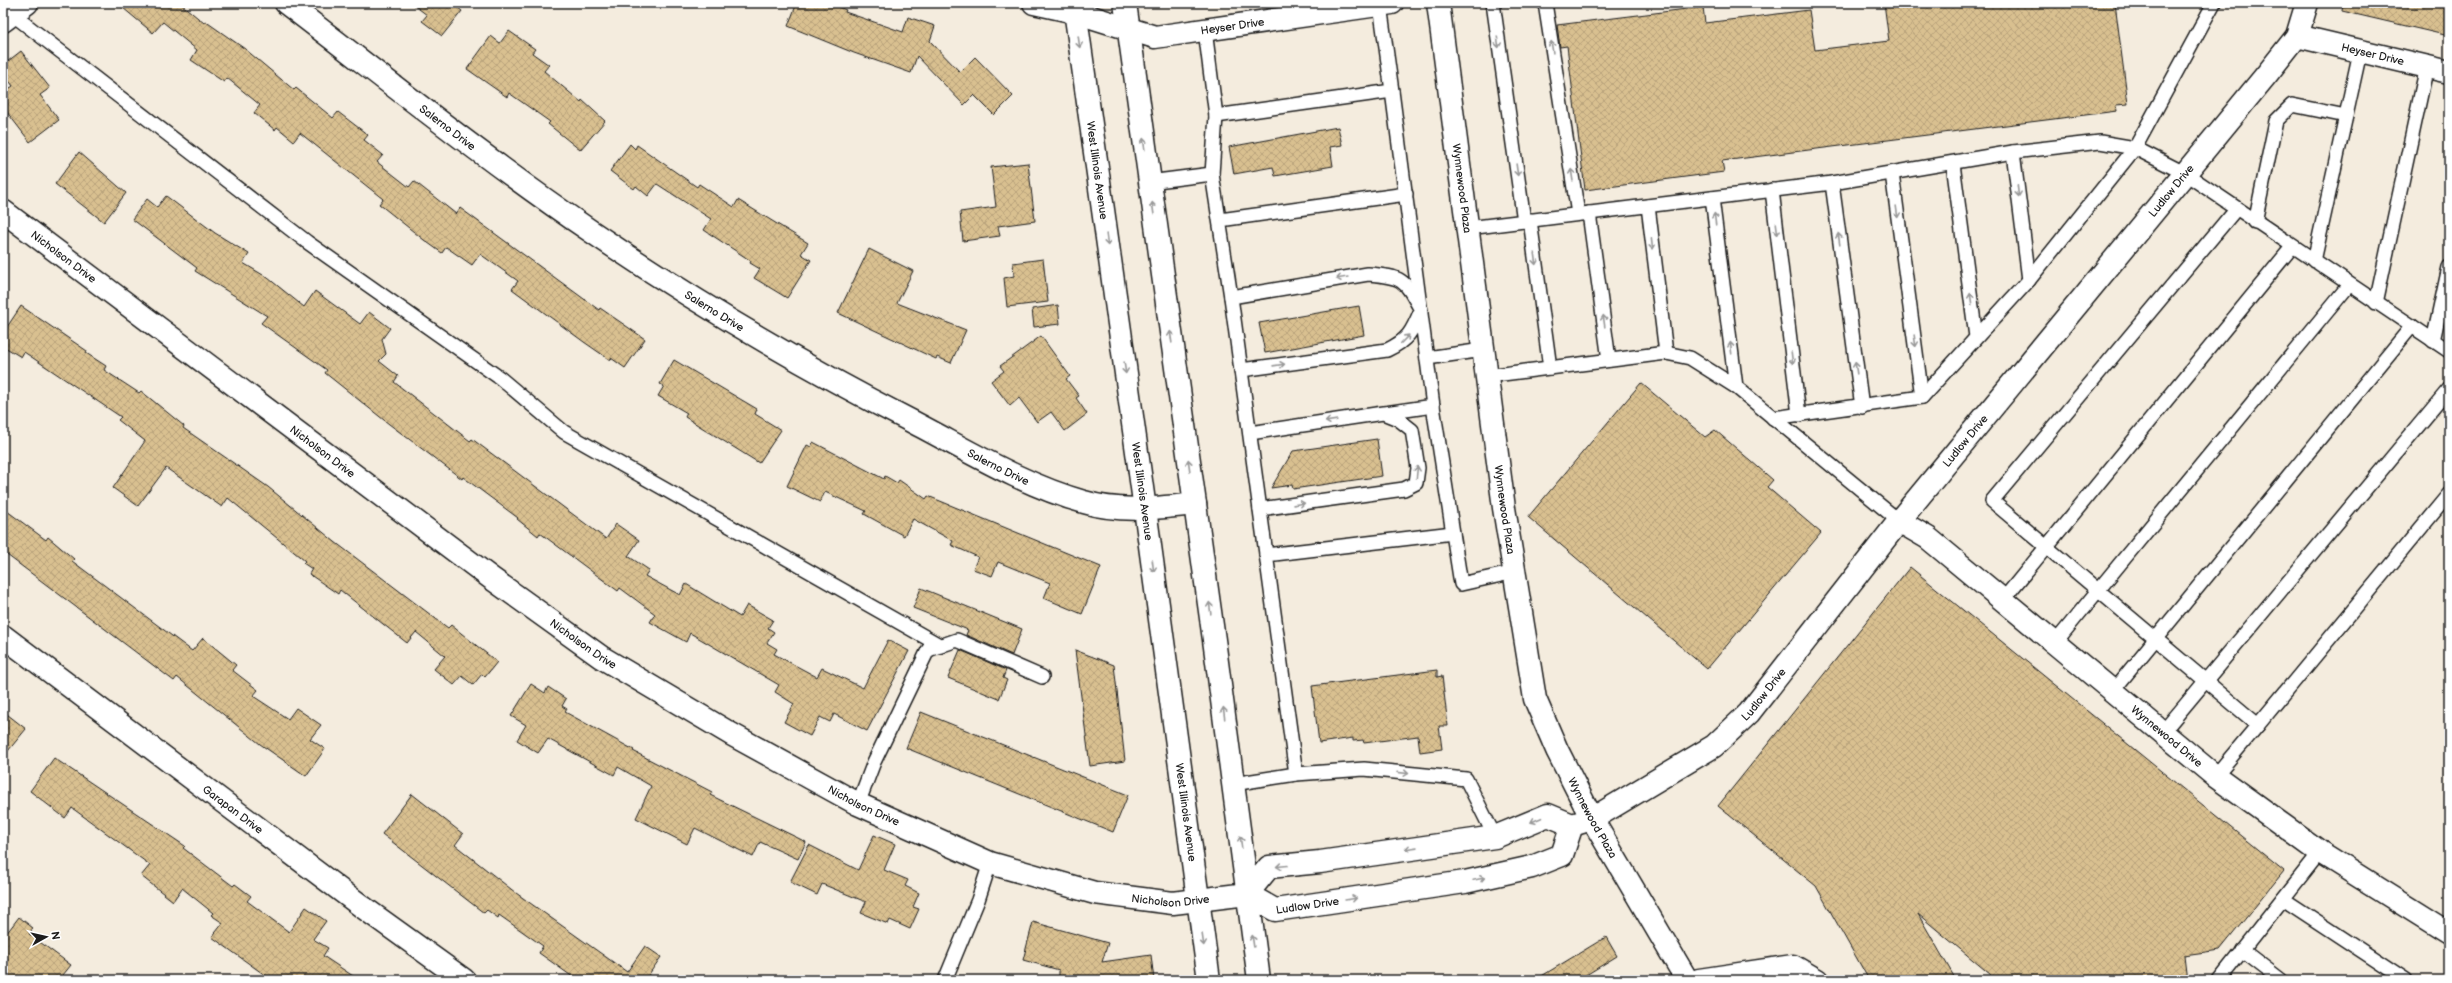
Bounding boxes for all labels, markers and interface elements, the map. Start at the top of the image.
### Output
street label: Heyser Drive [1200,15,1266,37]
one-way arrow [1075,35,1083,48]
one-way arrow [1494,35,1502,48]
one-way arrow [1548,41,1556,54]
street label: Heyser Drive [2340,41,2406,68]
street label: Salerno Drive [417,102,478,154]
street label: West Illinois Avenue [1084,120,1110,221]
one-way arrow [1140,138,1148,151]
street label: Wynnewood Plaza [1449,143,1474,234]
street label: Ludlow Drive [2146,162,2197,220]
one-way arrow [1513,163,1521,176]
one-way arrow [1568,169,1576,182]
one-way arrow [2014,184,2022,197]
one-way arrow [1149,202,1157,215]
one-way arrow [1893,205,1901,218]
one-way arrow [1711,213,1718,226]
one-way arrow [1773,222,1780,235]
street label: Nicholson Drive [28,228,99,286]
one-way arrow [1103,233,1111,246]
one-way arrow [1835,233,1843,246]
one-way arrow [1649,237,1656,250]
one-way arrow [1531,252,1539,265]
one-way arrow [1336,274,1349,282]
street label: Salerno Drive [682,288,747,335]
one-way arrow [1967,293,1975,306]
one-way arrow [1600,315,1608,328]
one-way arrow [1167,330,1175,343]
one-way arrow [1400,334,1410,344]
one-way arrow [1911,334,1919,347]
one-way arrow [1727,342,1735,355]
one-way arrow [1788,351,1796,364]
one-way arrow [1121,361,1129,374]
one-way arrow [1273,361,1286,368]
one-way arrow [1852,362,1860,375]
street label: Ludlow Drive [1940,412,1991,470]
one-way arrow [1325,417,1338,425]
street label: Nicholson Drive [287,423,358,481]
street label: West Illinois Avenue [1129,441,1155,542]
street label: Salerno Drive [965,446,1031,488]
one-way arrow [1185,459,1193,472]
street label: Wynnewood Plaza [1491,464,1517,555]
one-way arrow [1413,466,1421,479]
one-way arrow [1292,500,1305,508]
one-way arrow [1149,560,1157,573]
one-way arrow [1206,602,1214,615]
street label: Nicholson Drive [547,616,619,672]
street label: Ludlow Drive [1739,665,1789,724]
street label: Wynnewood Drive [2128,703,2205,770]
one-way arrow [1220,707,1228,720]
street label: West Illinois Avenue [1173,762,1199,863]
one-way arrow [1396,769,1409,777]
street label: Wynnewood Plaza [1565,776,1620,861]
street label: Garapan Drive [200,783,266,837]
street label: Nicholson Drive [825,783,902,829]
one-way arrow [1531,816,1543,824]
one-way arrow [1237,836,1245,849]
one-way arrow [1405,844,1418,852]
one-way arrow [1276,862,1289,869]
one-way arrow [1472,874,1485,882]
street label: Nicholson Drive [1131,892,1211,910]
street label: Ludlow Drive [1275,895,1340,917]
one-way arrow [1344,895,1357,903]
north arrow [26,917,66,957]
text: N [48,931,62,941]
one-way arrow [1199,933,1207,946]
one-way arrow [1249,935,1257,948]

